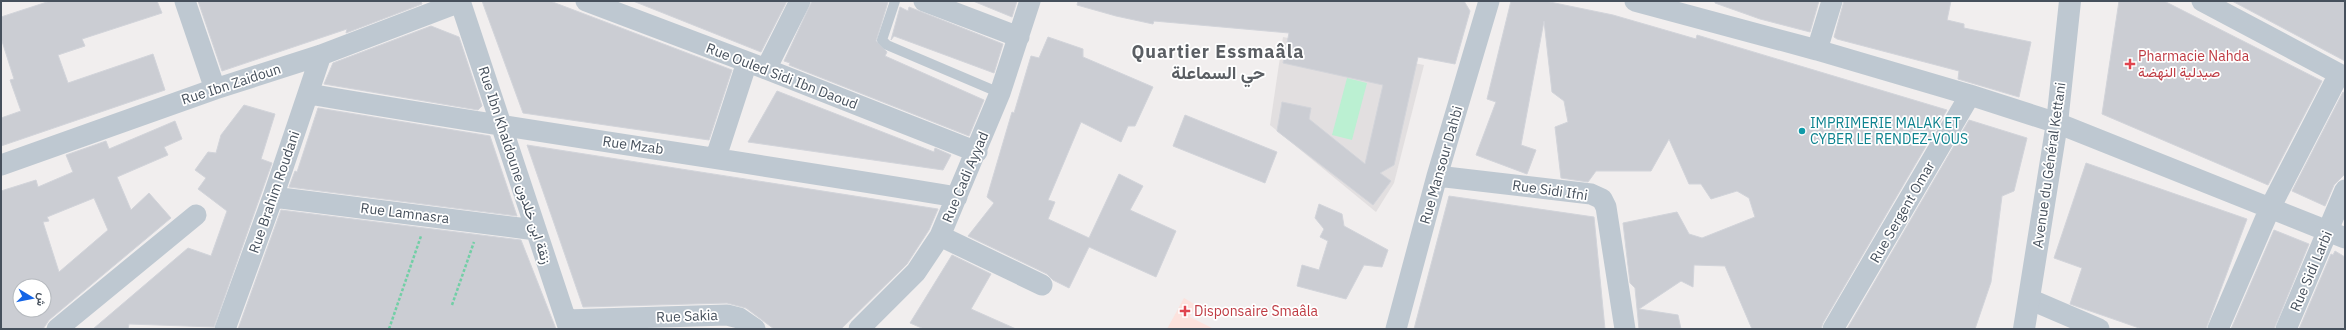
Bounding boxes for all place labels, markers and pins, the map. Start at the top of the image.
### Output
place label: Pharmacie Nahda صيدلية النهضة [2138,47,2250,81]
marker: Pharmacie Nahda صيدلية النهضة [2125,59,2135,69]
place label: IMPRIMERIE MALAK ET CYBER LE RENDEZ-VOUS [1810,114,1968,148]
marker: IMPRIMERIE MALAK ET CYBER LE RENDEZ-VOUS [1797,126,1807,136]
place label: Disponsaire Smaâla [1194,302,1319,320]
marker: Disponsaire Smaâla [1179,305,1191,317]

